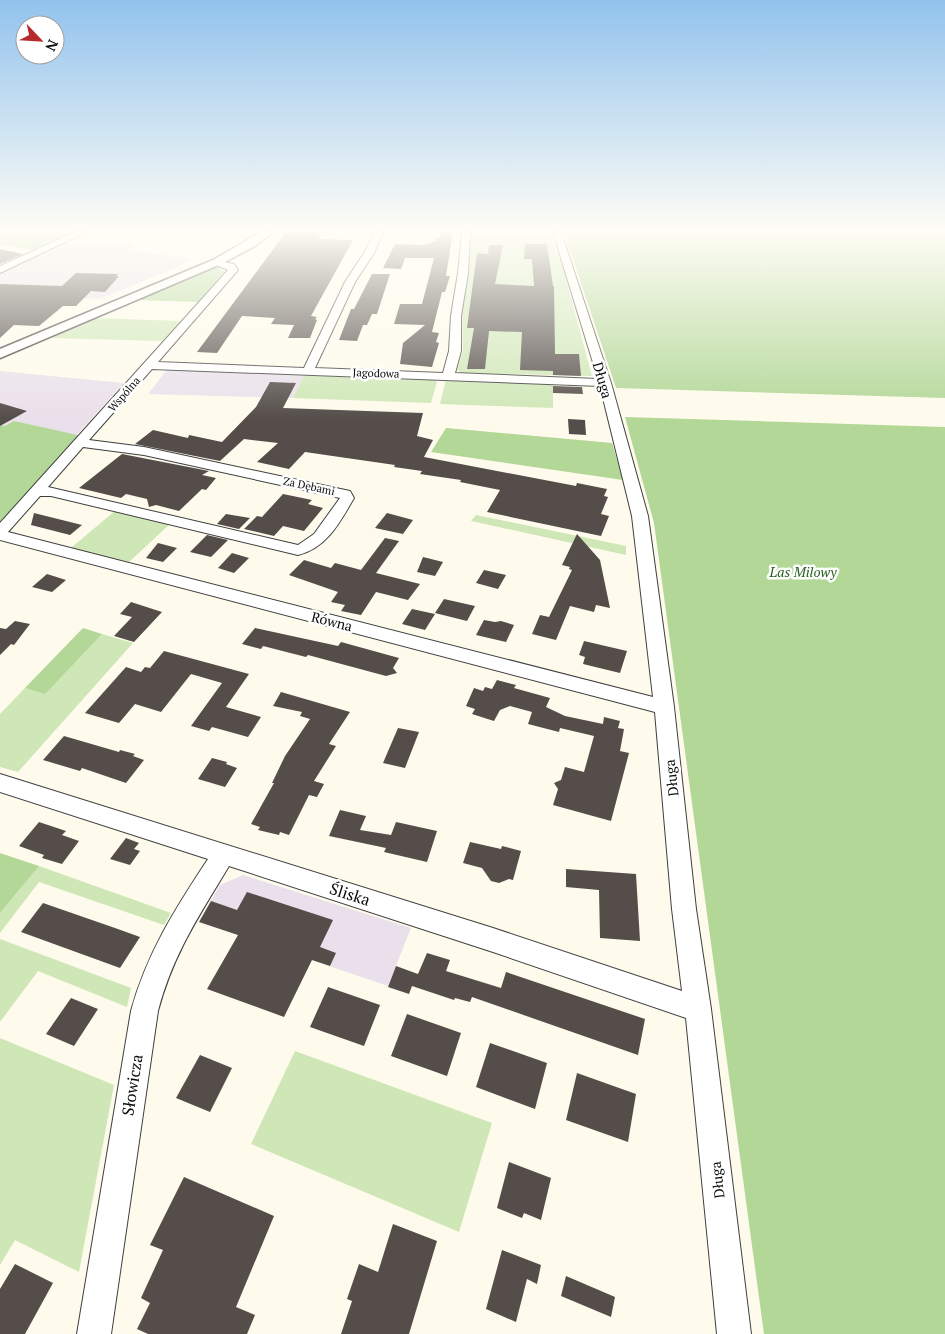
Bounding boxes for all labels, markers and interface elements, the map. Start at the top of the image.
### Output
north arrow [15,15,65,65]
text: N [41,37,63,55]
street label: Długa [589,360,617,400]
street label: Jagodowa [352,365,400,381]
street label: Wspólna [105,373,143,414]
street label: Za Dębami [282,474,336,498]
park label: Las Milowy [768,562,837,581]
street label: Równa [309,607,355,635]
street label: Długa [660,759,682,797]
street label: Śliska [327,877,373,911]
street label: Słowicza [116,1053,148,1117]
street label: Długa [706,1161,728,1199]

